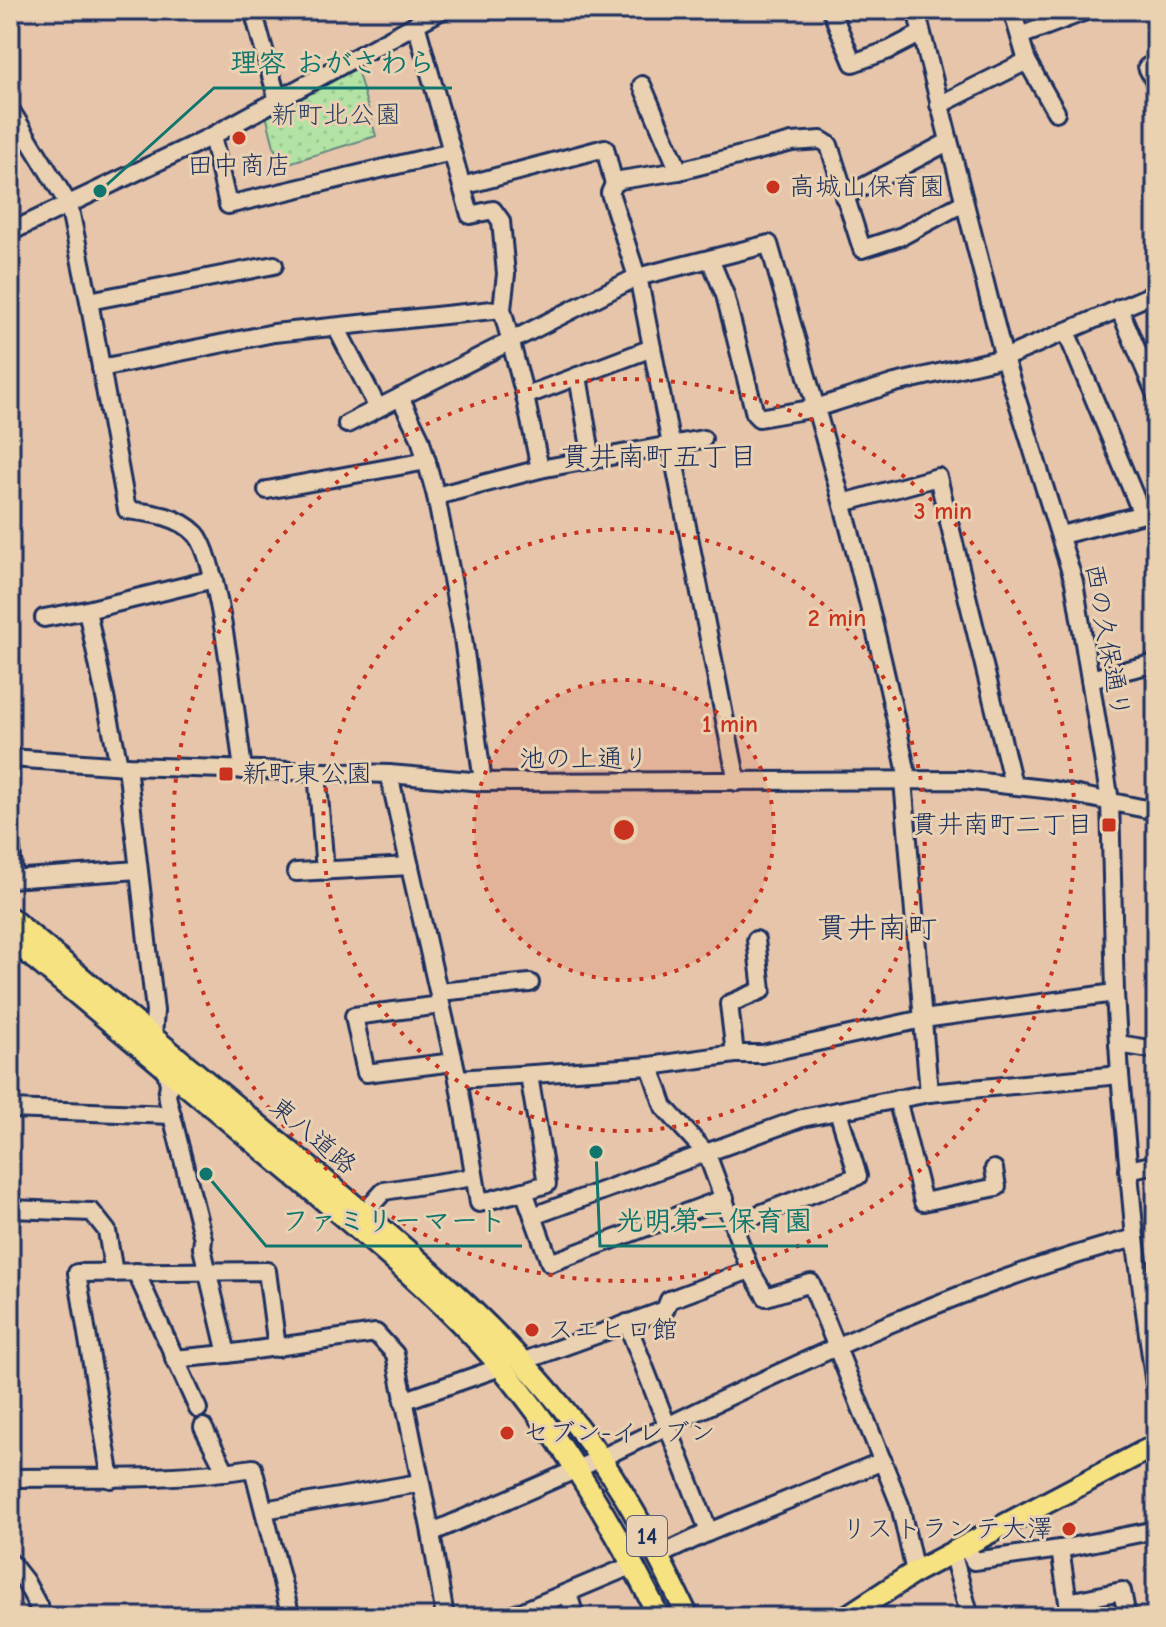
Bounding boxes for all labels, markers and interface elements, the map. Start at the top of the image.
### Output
callout: 理容 おがさわら [214,36,452,88]
text: 理容 おがさわら [230,47,436,79]
park label: 新町北公園 [271,100,401,130]
marker: 田中商店 [230,129,248,147]
place label: 田中商店 [187,151,291,181]
place label: 高城山保育園 [789,172,945,202]
marker: 高城山保育園 [764,178,782,196]
district label: 貫井南町五丁目 [561,441,757,473]
text: 3 min [914,497,972,525]
street label: 西の久保通り [1079,562,1135,720]
text: 2 min [808,604,866,632]
text: 1 min [702,710,758,738]
street label: 池の上通り [519,744,649,774]
place label: 新町東公園 [242,759,372,789]
marker: 新町東公園 [217,765,235,783]
place label: 貫井南町二丁目 [911,810,1093,840]
centre of rings [610,816,638,844]
marker: 貫井南町二丁目 [1100,816,1118,834]
district label: 貫井南町 [817,911,937,946]
street label: 東八道路 [264,1091,362,1181]
callout: ファミリーマート [266,1194,522,1246]
callout: 光明第二保育園 [600,1194,828,1246]
text: ファミリーマート [281,1205,507,1237]
text: 光明第二保育園 [616,1205,812,1237]
place label: スエヒロ館 [548,1315,678,1345]
marker: スエヒロ館 [523,1321,541,1339]
place label: セブン-イレブン [523,1418,715,1448]
marker: セブン-イレブン [498,1424,516,1442]
place label: リストランテ大澤 [841,1514,1053,1544]
road number: 14 [627,1516,667,1556]
marker: リストランテ大澤 [1060,1520,1078,1538]

